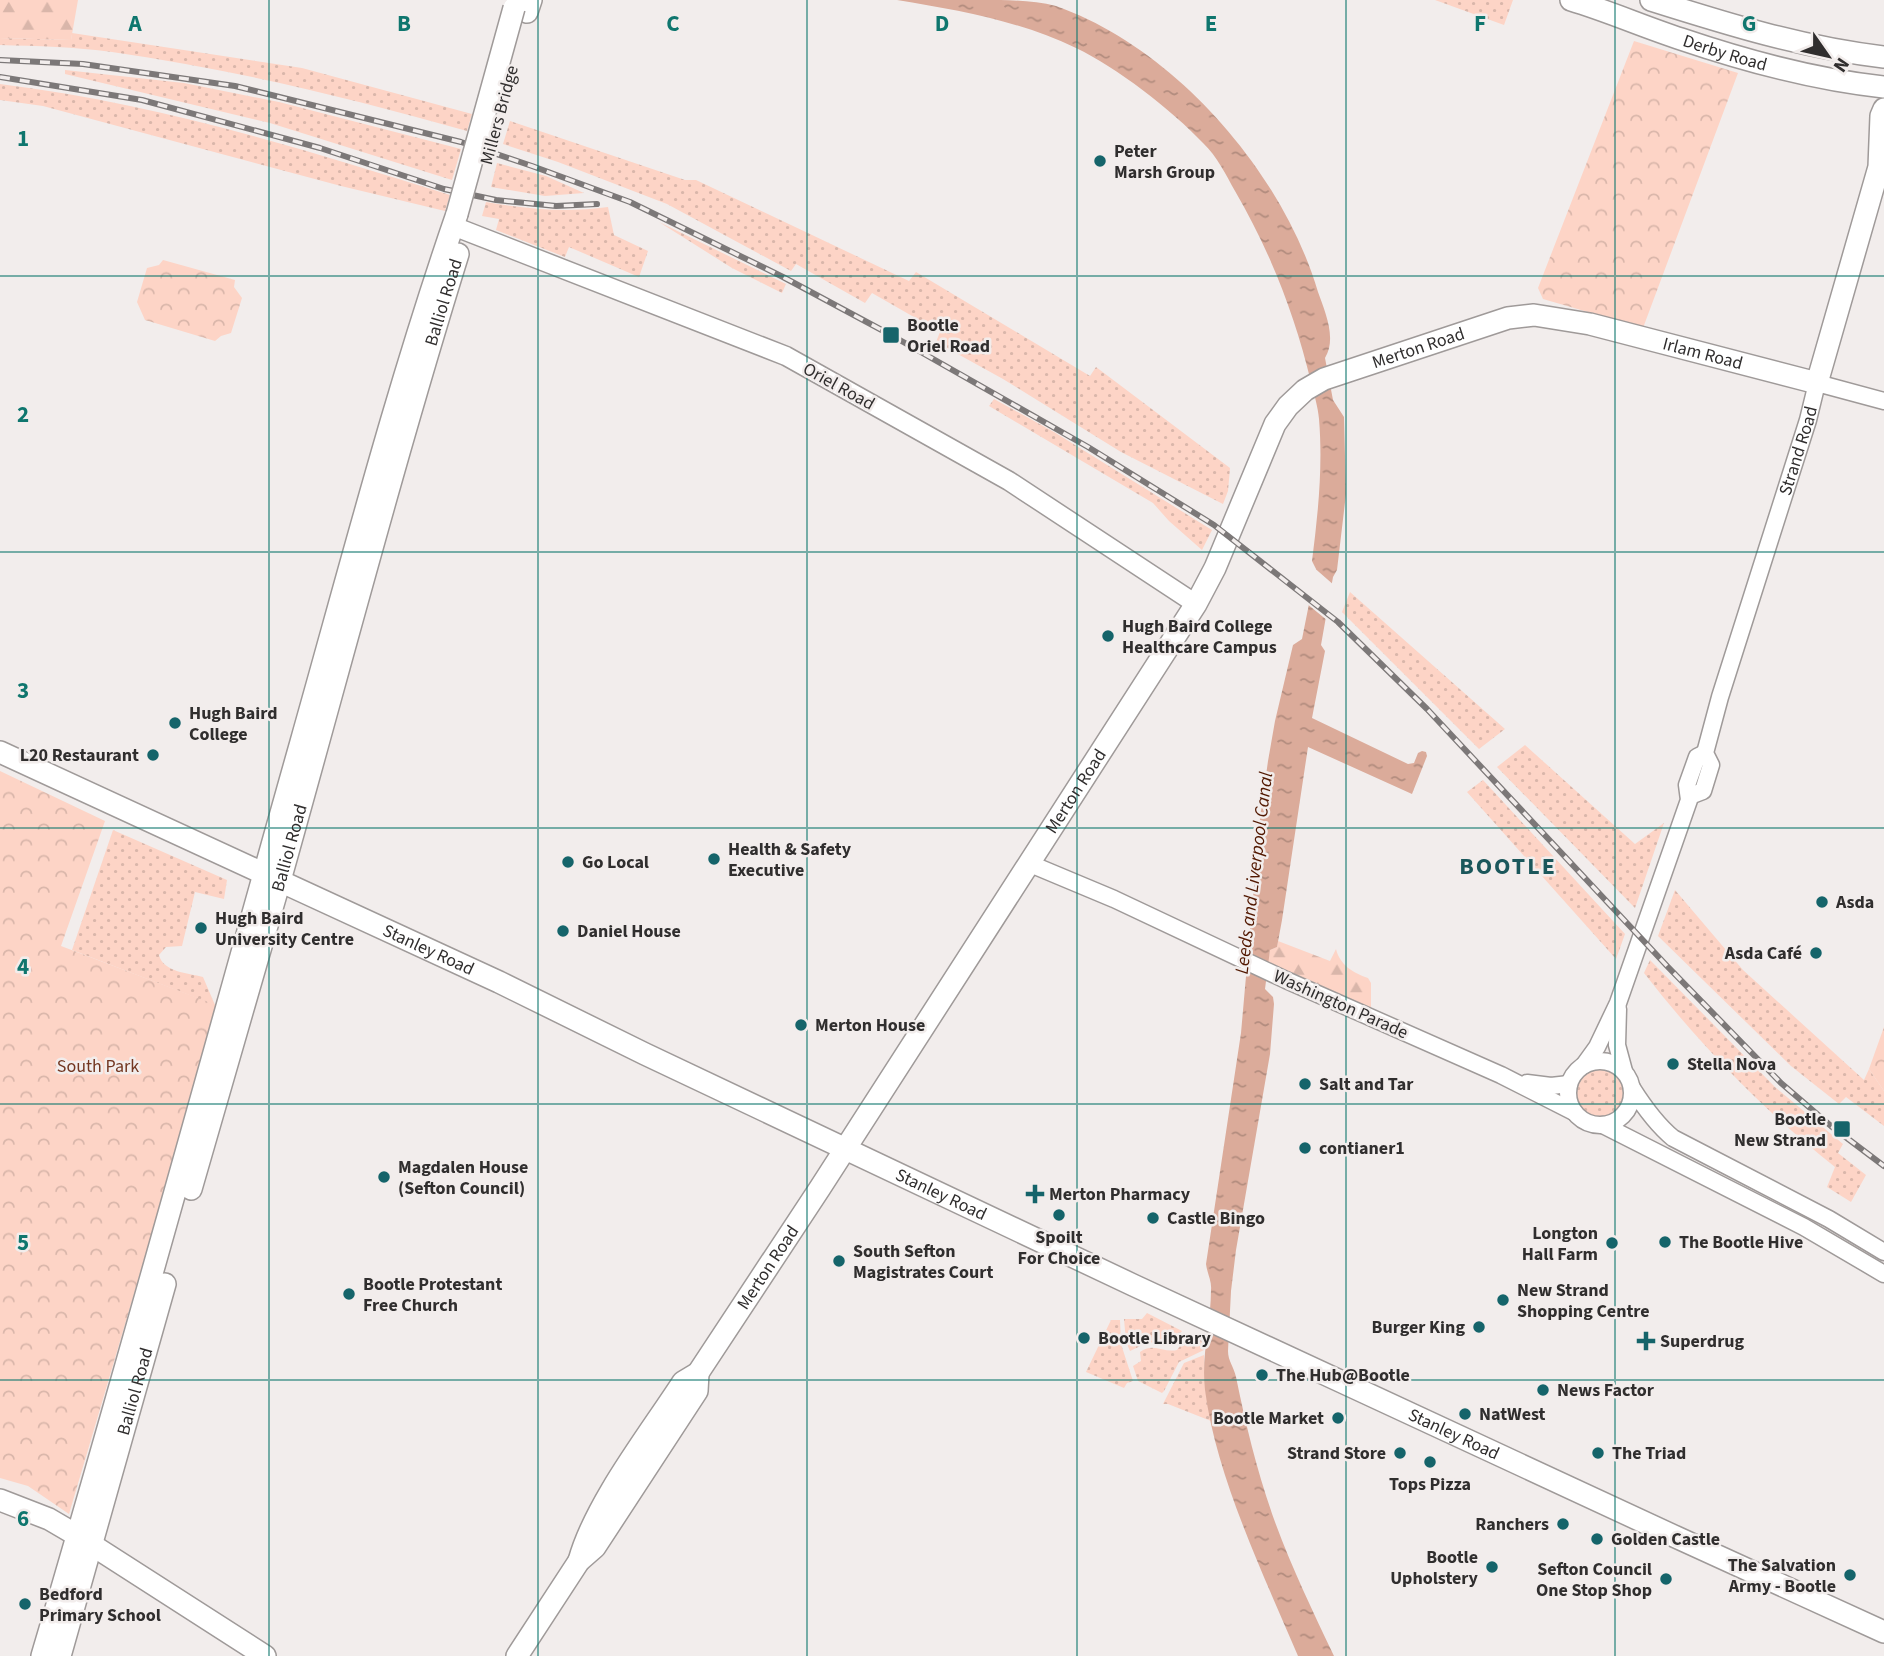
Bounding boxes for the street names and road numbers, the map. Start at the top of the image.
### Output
street label: Derby Road [1680,29,1770,78]
street label: Millers Bridge [474,63,525,168]
street label: Balliol Road [419,256,469,349]
street label: Merton Road [1369,321,1468,375]
street label: Irlam Road [1660,331,1745,376]
street label: Oriel Road [798,357,879,416]
street label: Strand Road [1773,404,1824,499]
street label: Merton Road [1039,744,1112,838]
street label: Balliol Road [265,801,314,895]
street label: Stanley Road [379,918,478,982]
street label: Washington Parade [1270,964,1412,1045]
street label: Stanley Road [891,1162,991,1227]
street label: Merton Road [731,1221,805,1314]
street label: Balliol Road [111,1345,159,1438]
street label: Stanley Road [1404,1402,1504,1466]

